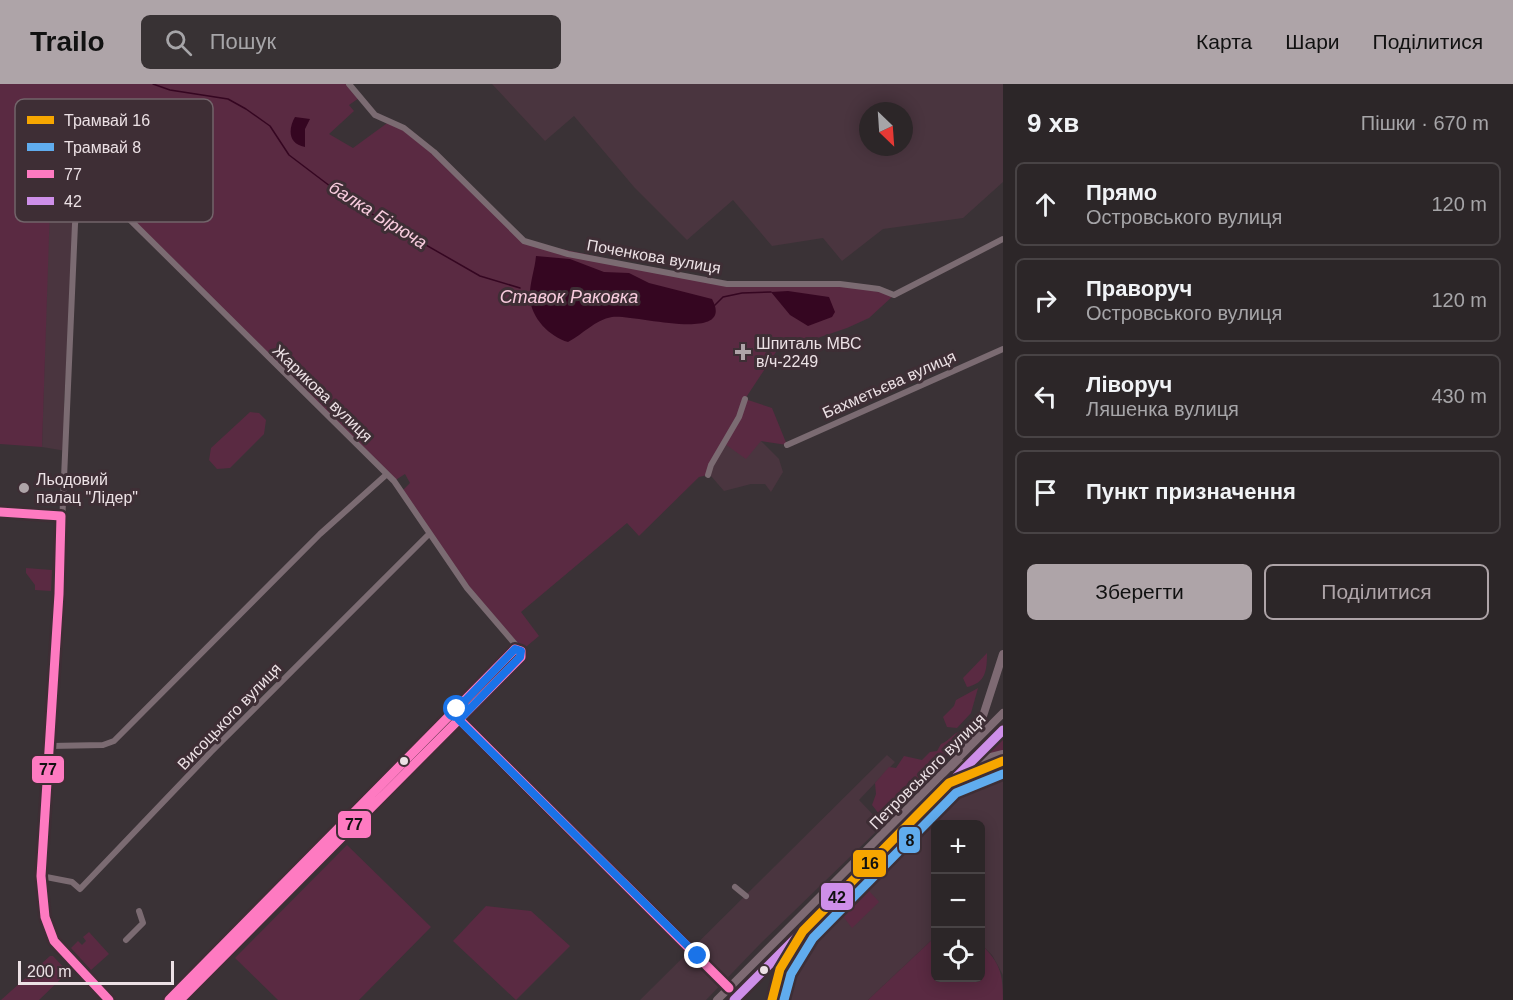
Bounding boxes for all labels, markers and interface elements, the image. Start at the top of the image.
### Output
search box [141,15,561,69]
text: Trailo [30,26,105,57]
icon: search [162,26,195,59]
text: Пошук [210,29,276,54]
text: Карта [1196,30,1252,53]
text: Шари [1285,30,1340,53]
text: Поділитися [1373,30,1483,53]
legend [15,99,213,222]
north arrow [859,102,913,156]
text: 9 хв [1027,108,1079,138]
text: Трамвай 16 [64,112,150,129]
text: Пішки · 670 m [1361,112,1489,134]
text: Трамвай 8 [64,139,141,156]
text: 77 [64,166,82,183]
water label: балка Бірюча [325,177,431,253]
text: Прямо [1086,180,1157,205]
icon: ahead [1029,188,1062,221]
text: 42 [64,193,82,210]
text: 120 m [1431,193,1487,215]
text: Островського вулиця [1086,206,1282,228]
street label: Поченкова вулиця [586,236,722,277]
text: Праворуч [1086,276,1192,301]
icon: right [1029,284,1062,317]
water label: Ставок Раковка [500,287,638,307]
text: 120 m [1431,289,1487,311]
text: Островського вулиця [1086,302,1282,324]
place label: Шпиталь МВС в/ч-2249 [756,335,861,370]
street label: Жарикова вулиця [270,342,376,445]
marker: Шпиталь МВС в/ч-2249 [734,343,752,361]
street label: Бахметьєва вулиця [820,347,959,422]
text: Ліворуч [1086,372,1172,397]
icon: left [1029,380,1062,413]
text: 430 m [1431,385,1487,407]
text: Ляшенка вулиця [1086,398,1239,420]
place label: Льодовий палац "Лідер" [36,471,138,506]
icon: arrive [1029,476,1062,509]
text: Пункт призначення [1086,479,1296,504]
marker: Льодовий палац "Лідер" [17,481,31,495]
button: Зберегти [1027,564,1252,620]
button: Поділитися [1264,564,1489,620]
street label: Висоцького вулиця [174,660,284,773]
route start [443,695,469,721]
street label: Петровського вулиця [866,710,989,833]
line badge: 77 [31,755,65,784]
unlabelled marker [398,755,410,767]
text: 77 [39,761,57,778]
line badge: 77 [337,810,372,839]
text: 77 [345,816,363,833]
map controls [931,820,985,982]
button: + [931,820,985,874]
line badge: 8 [898,826,921,854]
text: 8 [906,832,915,849]
line badge: 16 [852,849,887,878]
text: 16 [861,855,879,872]
button: − [931,874,985,928]
line badge: 42 [820,882,854,911]
text: 42 [828,889,846,906]
button: locate [931,928,985,982]
route end [684,942,710,968]
scale bar [18,958,174,986]
text: 200 m [27,963,71,980]
unlabelled marker [758,964,770,976]

